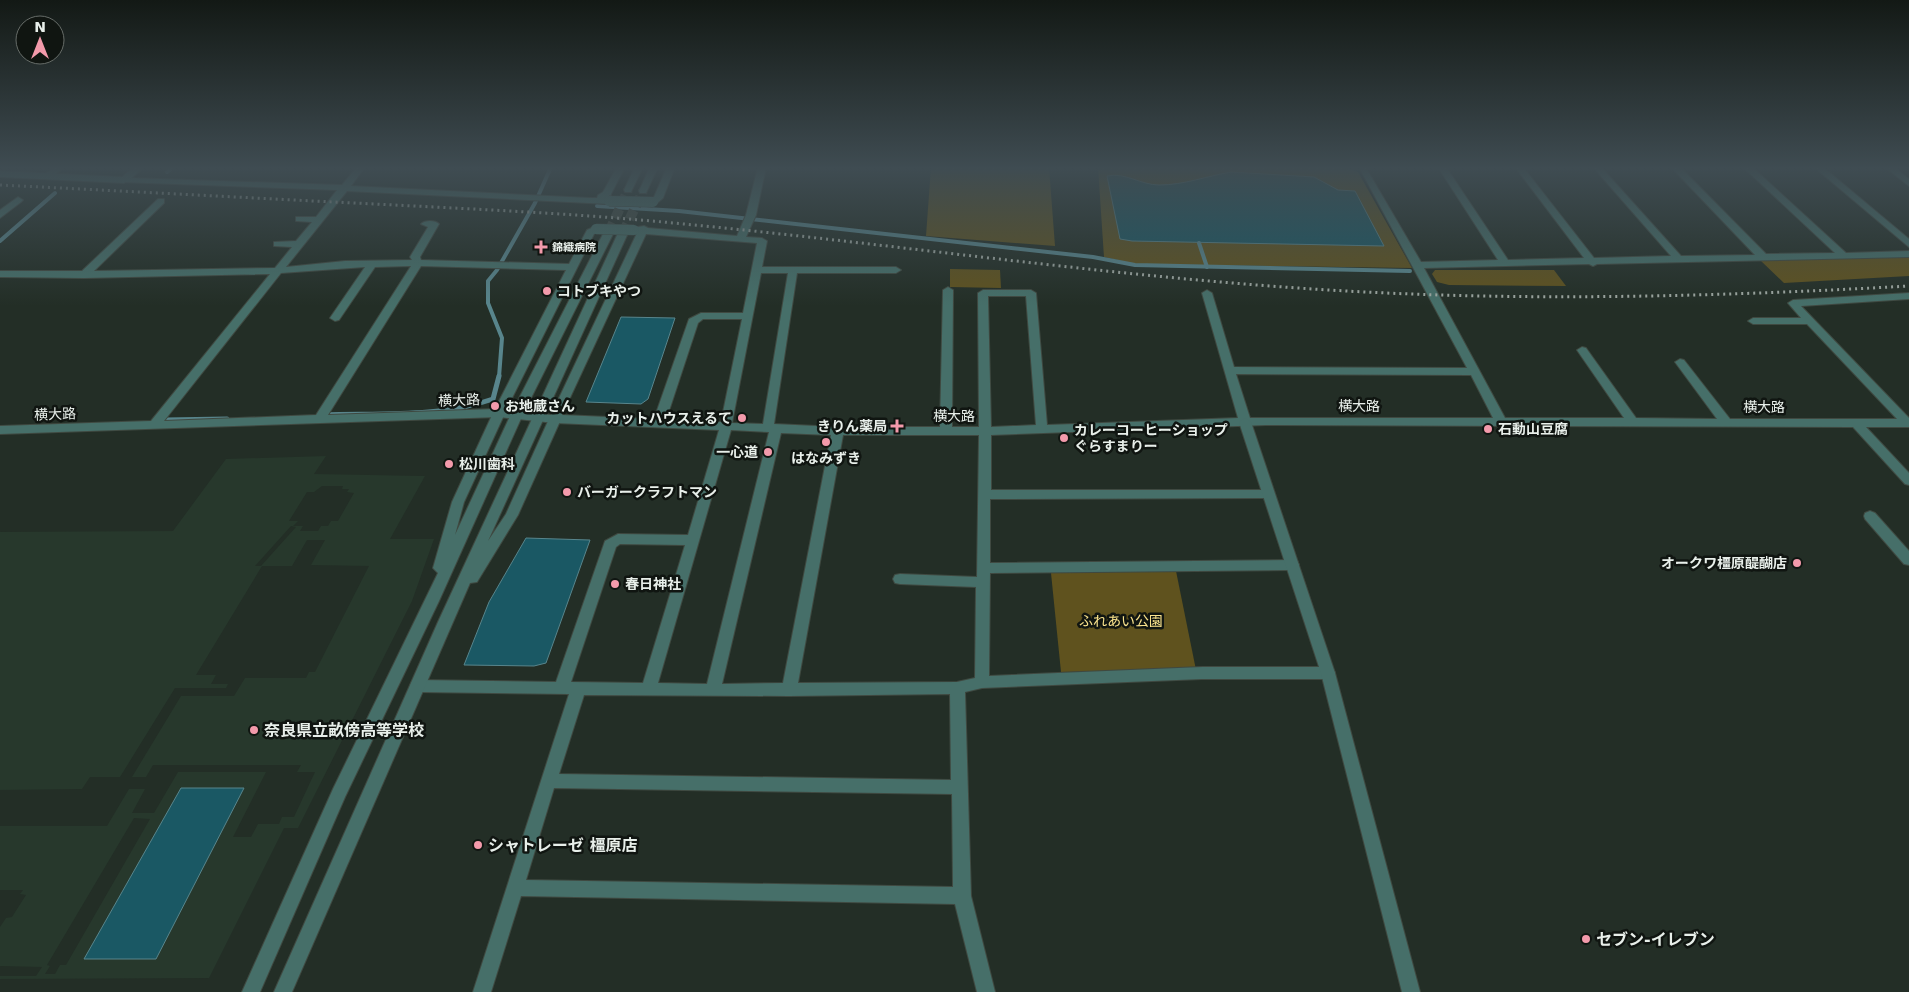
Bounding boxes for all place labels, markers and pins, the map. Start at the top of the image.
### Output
marker: 錦織病院 [534,240,548,254]
place label: 錦織病院 [552,241,596,254]
place label: コトブキやつ [557,283,641,299]
marker: コトブキやつ [541,285,553,297]
place label: お地蔵さん [505,398,575,414]
marker: お地蔵さん [489,400,501,412]
place label: カットハウスえるて [606,410,732,426]
marker: カットハウスえるて [736,412,748,424]
place label: きりん薬局 [817,418,887,434]
marker: きりん薬局 [891,420,903,432]
place label: 石動山豆腐 [1498,421,1568,437]
place label: カレーコーヒーショップ ぐらすまりー [1074,422,1228,454]
marker: 石動山豆腐 [1482,423,1494,435]
marker: カレーコーヒーショップ ぐらすまりー [1058,432,1070,444]
marker: はなみずき [820,436,832,448]
place label: 一心道 [716,444,758,460]
marker: 一心道 [762,446,774,458]
place label: はなみずき [791,450,861,466]
place label: 松川歯科 [459,456,515,472]
marker: 松川歯科 [443,458,455,470]
place label: バーガークラフトマン [577,484,717,500]
marker: バーガークラフトマン [561,486,573,498]
place label: オークワ橿原醍醐店 [1661,555,1787,571]
marker: オークワ橿原醍醐店 [1791,557,1803,569]
place label: 春日神社 [625,576,681,592]
marker: 春日神社 [609,578,621,590]
place label: 奈良県立畝傍高等学校 [264,721,424,740]
marker: 奈良県立畝傍高等学校 [248,724,260,736]
place label: シャトレーゼ 橿原店 [488,836,638,855]
marker: シャトレーゼ 橿原店 [472,839,484,851]
place label: セブン-イレブン [1596,930,1715,949]
marker: セブン-イレブン [1580,933,1592,945]

